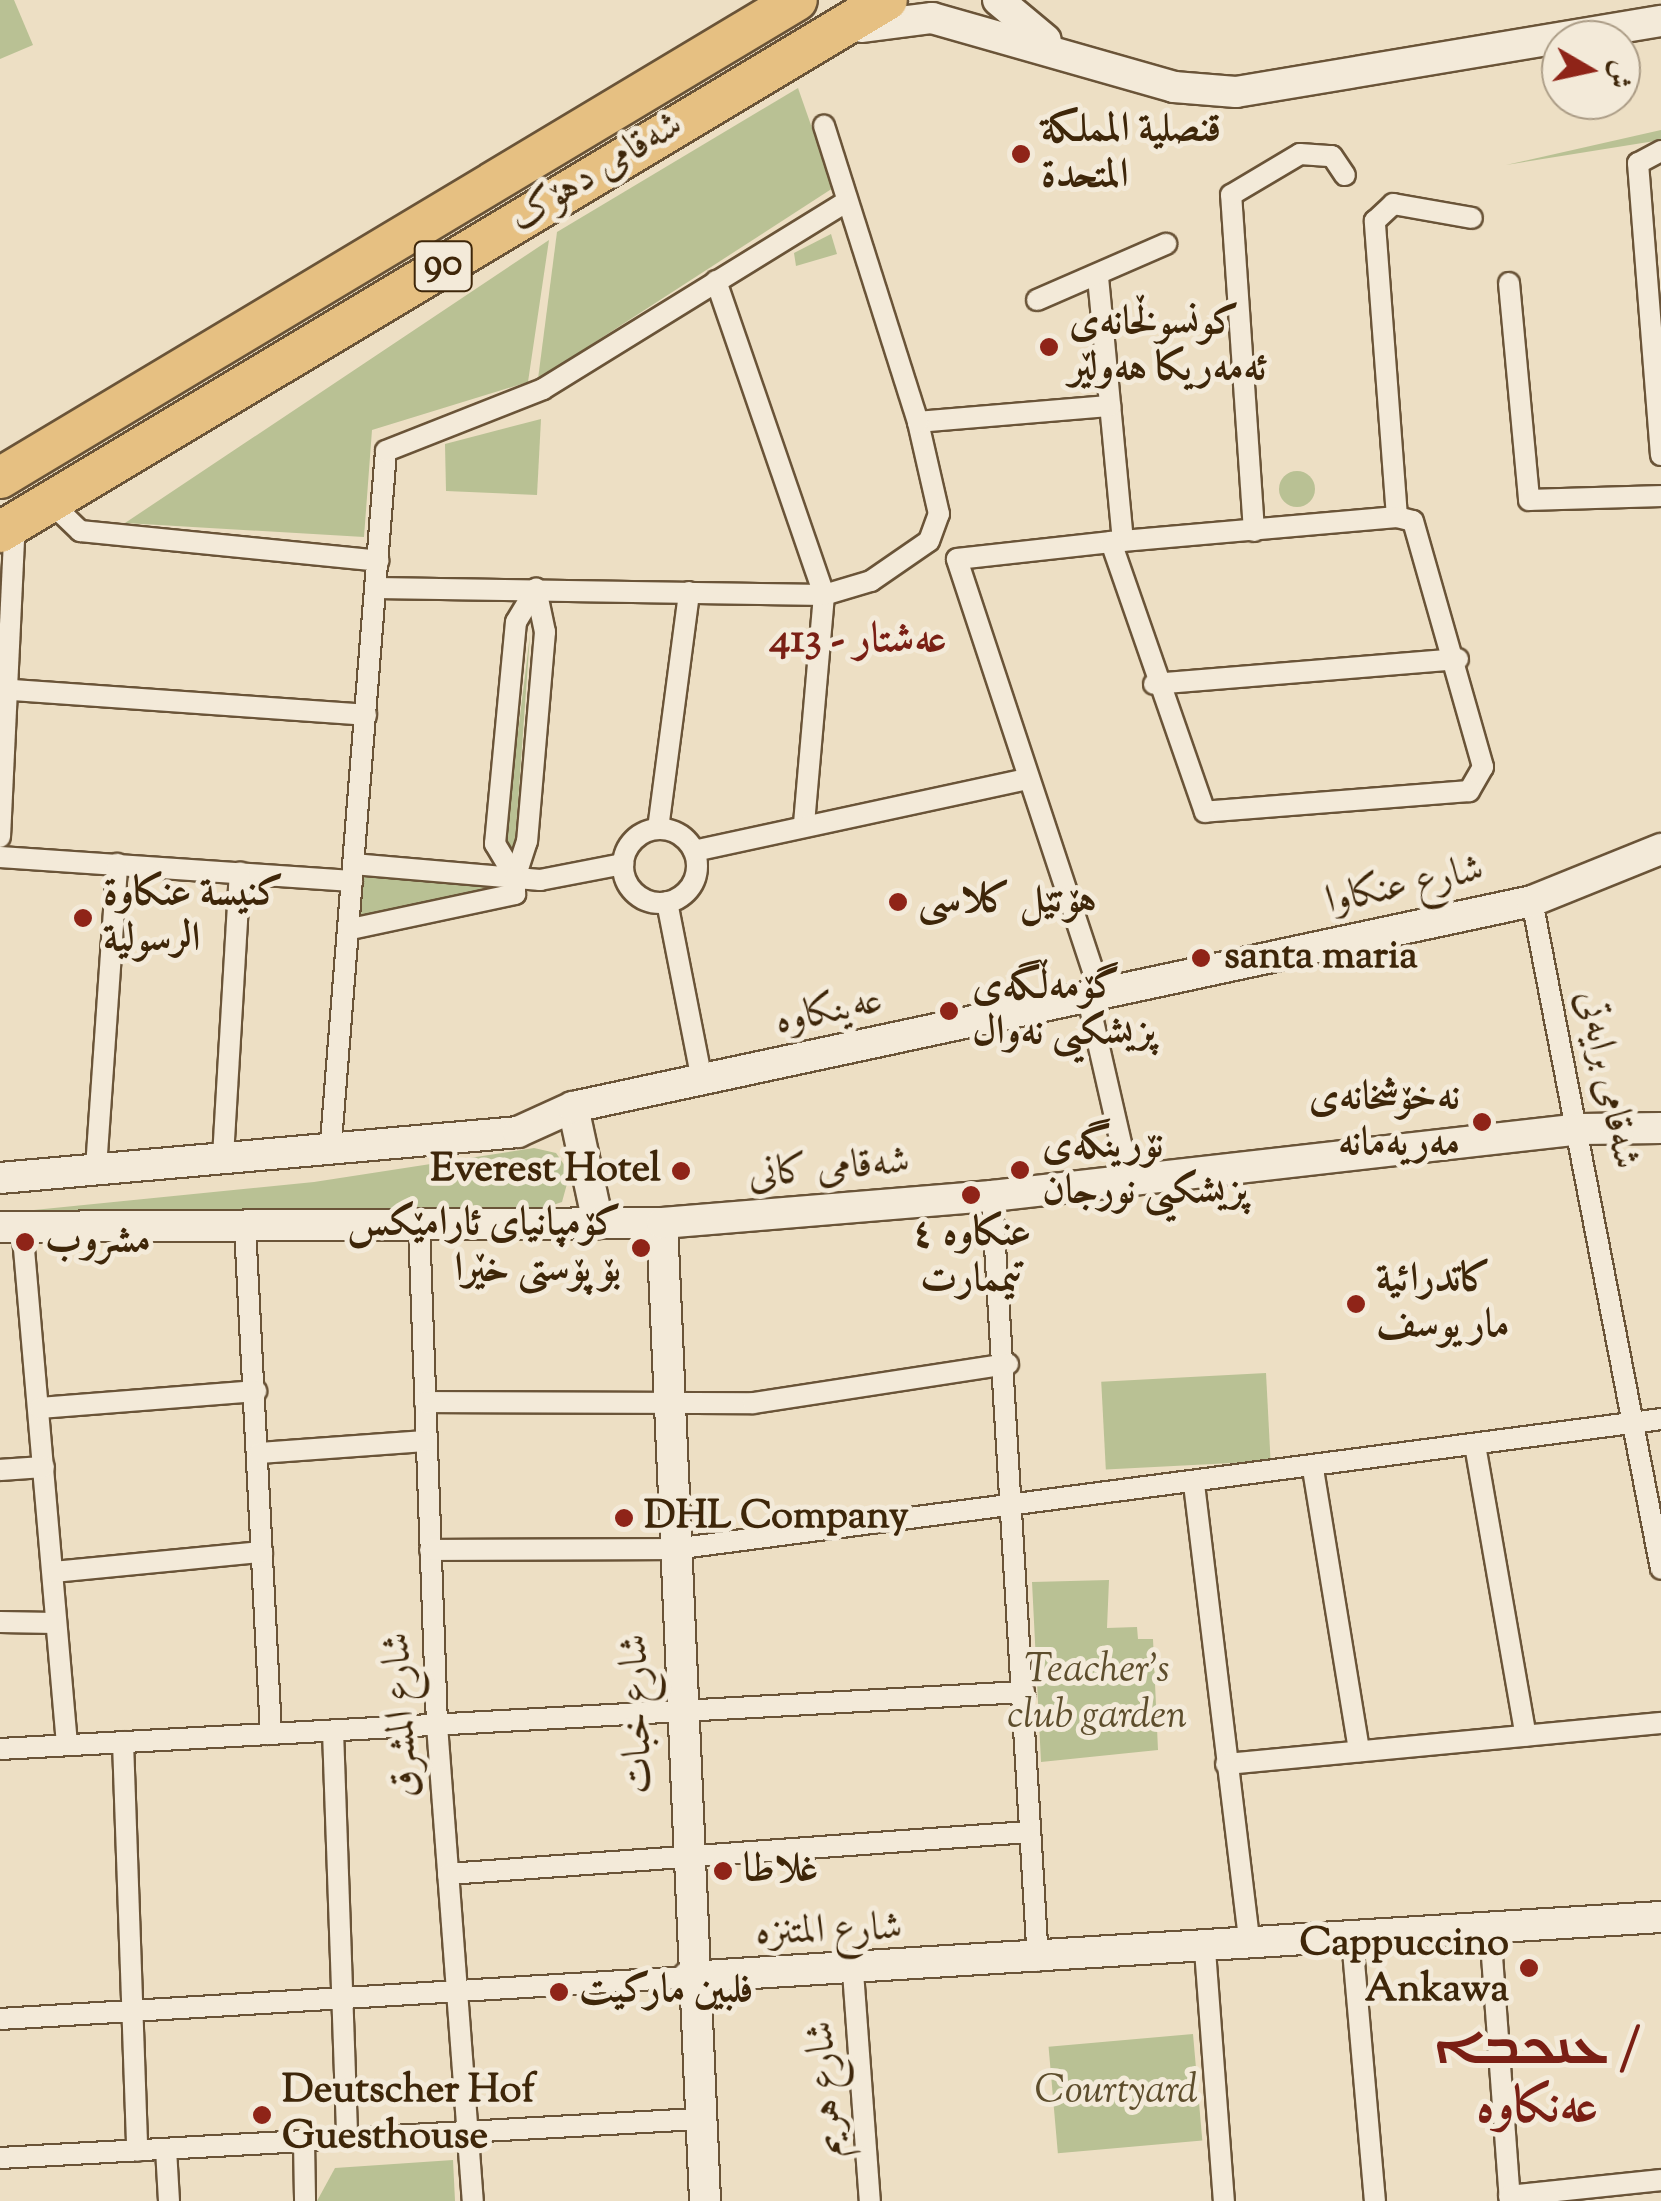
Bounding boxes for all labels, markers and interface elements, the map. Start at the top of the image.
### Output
north arrow [1541,20,1641,120]
text: ش [1597,58,1641,91]
street label: شەقامی دهۆک [502,102,692,244]
place label: قنصلية المملكة المتحدة [1041,107,1221,201]
marker: قنصلية المملكة المتحدة [1010,143,1032,165]
road number: 90 [413,233,473,299]
place label: کونسوڵخانەی ئەمەریکا هەولێر [1069,300,1266,394]
marker: کونسوڵخانەی ئەمەریکا هەولێر [1038,336,1060,358]
district label: عه‌شتار - 413 [769,616,947,666]
street label: شارع عنكاوا [1322,847,1488,927]
place label: كنيسة عنكاوة الرسولية [103,871,284,965]
place label: هۆتێل کلاسی [918,878,1097,926]
marker: هۆتێل کلاسی [887,891,909,913]
marker: كنيسة عنكاوة الرسولية [72,907,94,929]
place label: santa maria [1224,934,1418,982]
marker: santa maria [1188,945,1214,971]
place label: گۆمەڵگەی پزیشکیی نەوال [972,964,1156,1058]
street label: عەینکاوە [771,978,887,1048]
street label: شەقامی برایەتی [1564,986,1648,1174]
marker: گۆمەڵگەی پزیشکیی نەوال [936,998,962,1024]
place label: نەخۆشخانەی مەریەمانە [1309,1075,1460,1169]
marker: نەخۆشخانەی مەریەمانە [1469,1109,1495,1135]
place label: نۆرینگەی پزیشکیی نورجان [1042,1123,1248,1217]
street label: شەقامی کانی [746,1139,912,1201]
place label: Everest Hotel [430,1147,661,1195]
marker: نۆرینگەی پزیشکیی نورجان [1007,1157,1033,1183]
marker: Everest Hotel [670,1160,692,1182]
marker: عنكاوه ٤ تيممارت [960,1184,982,1206]
place label: کۆمپانیای ئارامێکس بۆ پۆستی خێرا [347,1201,621,1295]
place label: عنكاوه ٤ تيممارت [911,1211,1031,1305]
place label: مشروب [45,1218,151,1266]
marker: مشروب [14,1231,36,1253]
marker: کۆمپانیای ئارامێکس بۆ پۆستی خێرا [630,1237,652,1259]
place label: كاتدرائية مار يوسف [1376,1257,1510,1351]
marker: كاتدرائية مار يوسف [1345,1293,1367,1315]
place label: DHL Company [644,1494,909,1542]
marker: DHL Company [613,1507,635,1529]
street label: شارع المشرق [375,1631,431,1799]
street label: شارع خبات [612,1633,666,1795]
park label: Teacher's club garden [1007,1648,1187,1742]
place label: غلاطا [743,1847,818,1895]
marker: غلاطا [712,1860,734,1882]
street label: شارع المتنزه [755,1905,903,1959]
place label: Cappuccino Ankawa [1300,1921,1509,2015]
marker: Cappuccino Ankawa [1518,1957,1540,1979]
place label: فلبين ماركيت [579,1968,754,2016]
marker: فلبين ماركيت [548,1981,570,2003]
street label: شارع هريم [798,2019,856,2159]
district label: ܥܢܟܒܐ / عەنکاوە [1434,2021,1640,2138]
place label: Deutscher Hof Guesthouse [282,2068,535,2162]
park label: Courtyard [1035,2069,1197,2117]
marker: Deutscher Hof Guesthouse [251,2104,273,2126]

